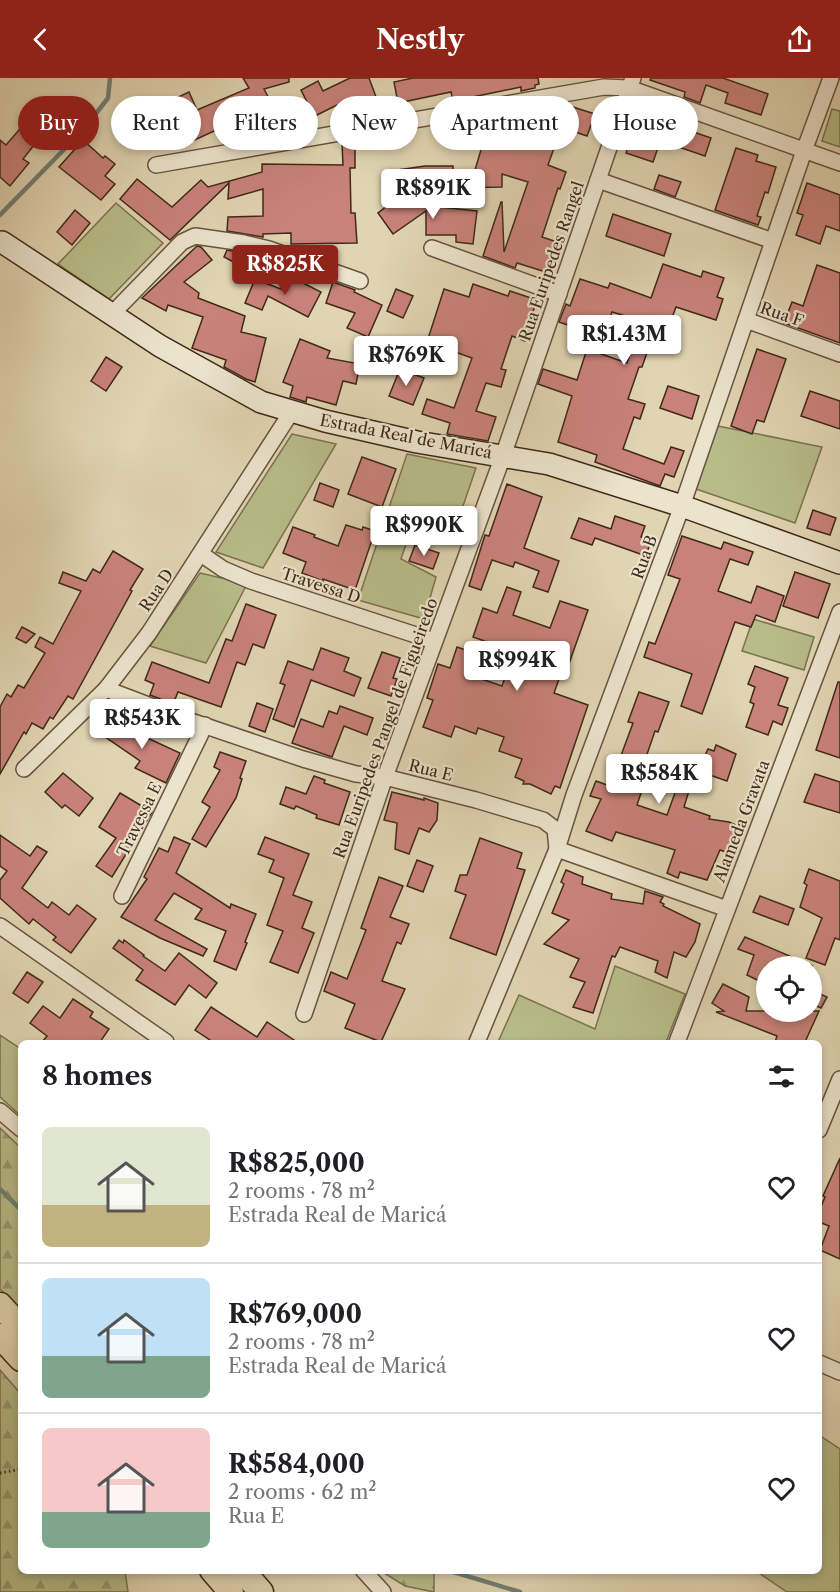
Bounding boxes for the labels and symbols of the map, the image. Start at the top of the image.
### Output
pin: R$891K [384,169,482,220]
street label: Rua Euripedes Rangel [514,178,588,343]
pin: R$825K [236,245,334,296]
street label: Rua F [758,297,806,331]
pin: R$1.43M [569,315,679,366]
pin: R$769K [357,336,455,387]
street label: Estrada Real de Maricá [318,410,494,463]
pin: R$990K [375,506,473,557]
street label: Rua B [627,532,661,582]
street label: Travessa D [279,563,363,607]
street label: Rua D [135,565,177,615]
street label: Rua Euripedes Pangel de Figueiredo [329,595,441,861]
pin: R$994K [468,641,566,692]
pin: R$543K [93,699,191,750]
pin: R$584K [610,754,708,805]
street label: Rua E [407,755,455,785]
street label: Alameda Gravata [708,756,774,886]
street label: Travessa E [112,779,166,859]

